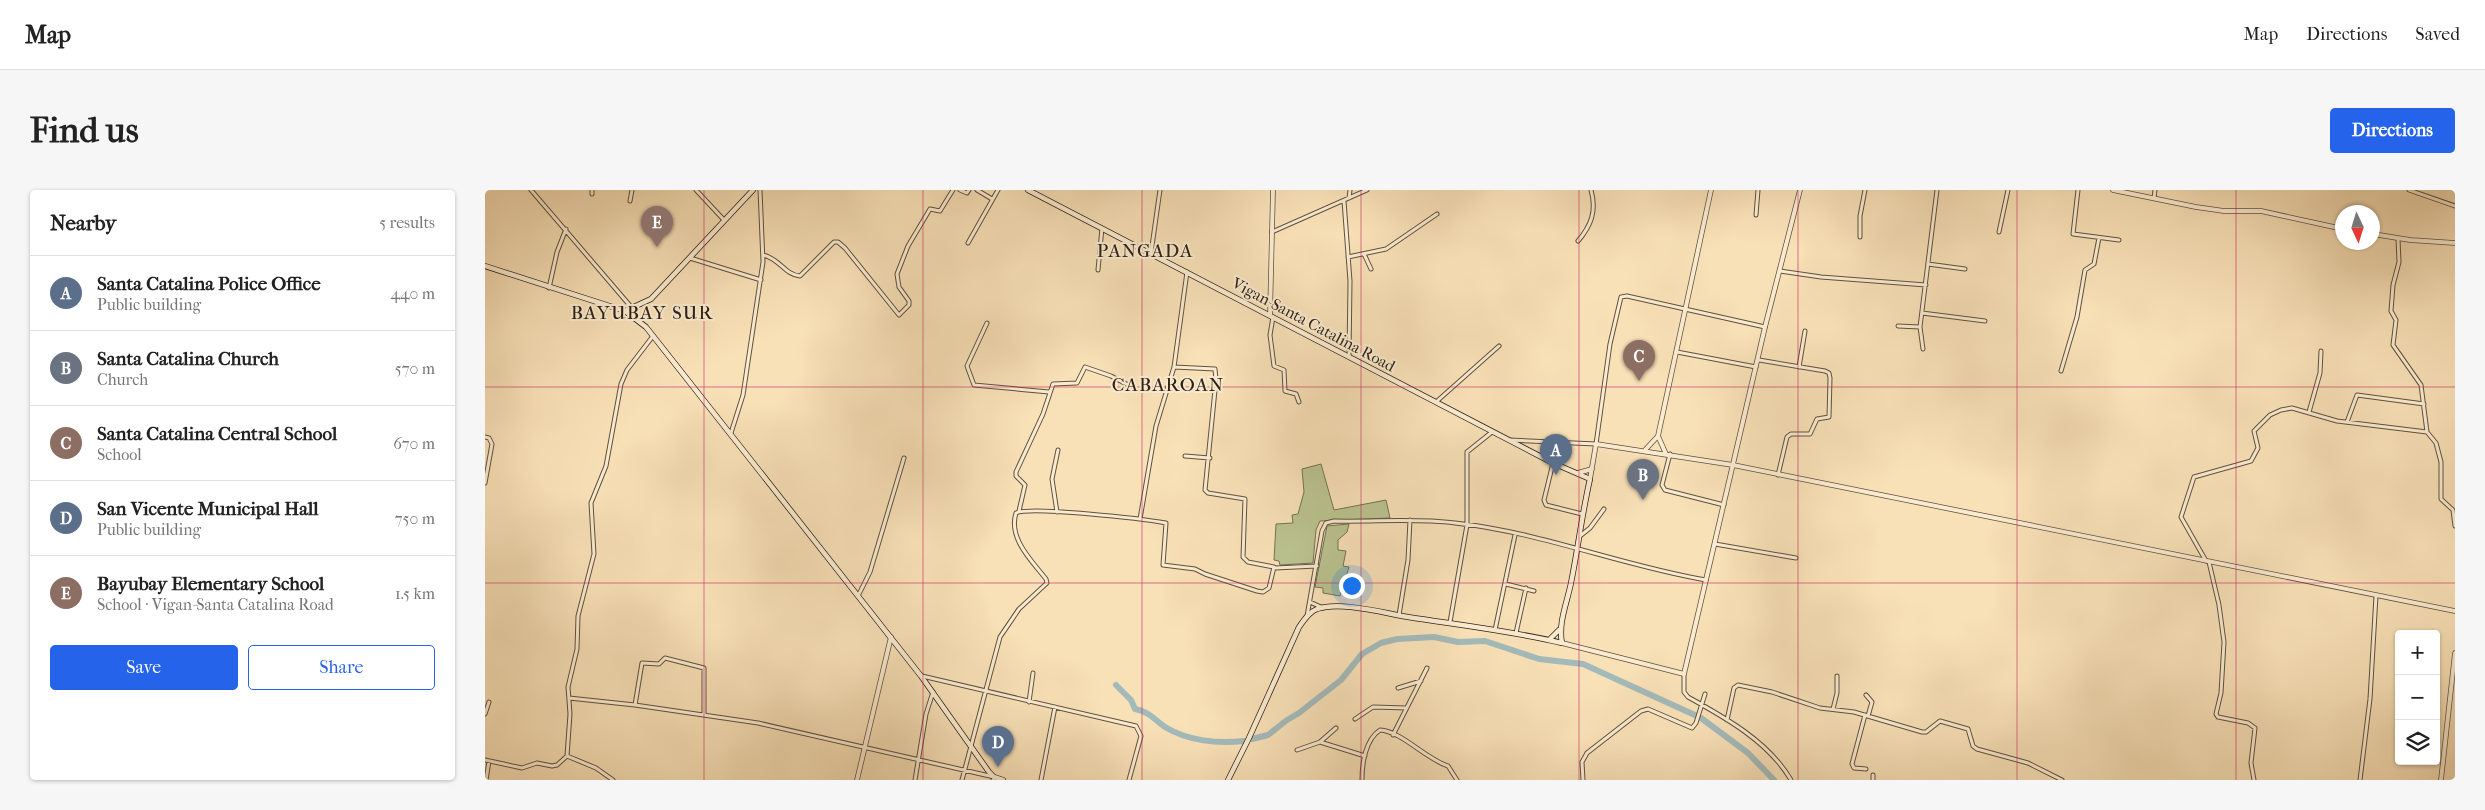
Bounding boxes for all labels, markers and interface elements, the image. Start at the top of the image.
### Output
text: Map [25,21,71,49]
text: Map [2244,24,2278,45]
text: Directions [2306,24,2387,45]
text: Saved [2415,24,2460,45]
button: Directions [2330,108,2455,153]
text: Find us [30,110,139,151]
north arrow [2335,205,2380,250]
pin: E [641,206,673,247]
text: Nearby [50,211,116,235]
text: 5 results [379,213,435,232]
district label: PANGADA [1097,240,1193,262]
text: Santa Catalina Police Office [97,273,321,295]
street label: Vigan-Santa Catalina Road [1228,273,1399,376]
text: A [61,284,71,303]
text: 440 m [390,284,435,303]
text: Public building [97,295,201,314]
district label: BAYUBAY SUR [571,302,713,324]
pin: C [1623,340,1655,381]
text: Santa Catalina Church [97,348,279,370]
text: B [61,359,71,378]
text: 570 m [395,359,435,378]
text: Church [97,370,148,389]
district label: CABAROAN [1112,374,1224,396]
text: Santa Catalina Central School [97,423,337,445]
text: C [61,434,71,453]
text: 670 m [393,434,435,453]
pin: A [1540,434,1572,475]
text: School [97,445,142,464]
pin: B [1627,459,1659,500]
text: San Vicente Municipal Hall [97,498,319,520]
text: D [60,509,72,528]
text: 750 m [395,509,435,528]
text: Public building [97,520,201,539]
text: Bayubay Elementary School [97,573,324,595]
your location [1339,573,1365,599]
text: E [61,584,71,603]
text: 1.5 km [395,584,435,603]
text: School · Vigan-Santa Catalina Road [97,595,334,614]
map controls [2395,630,2440,765]
button: + [2395,630,2440,675]
button: Save [50,645,238,690]
button: Share [248,645,435,690]
button: − [2395,675,2440,720]
button: layers [2395,720,2440,765]
pin: D [982,726,1014,767]

